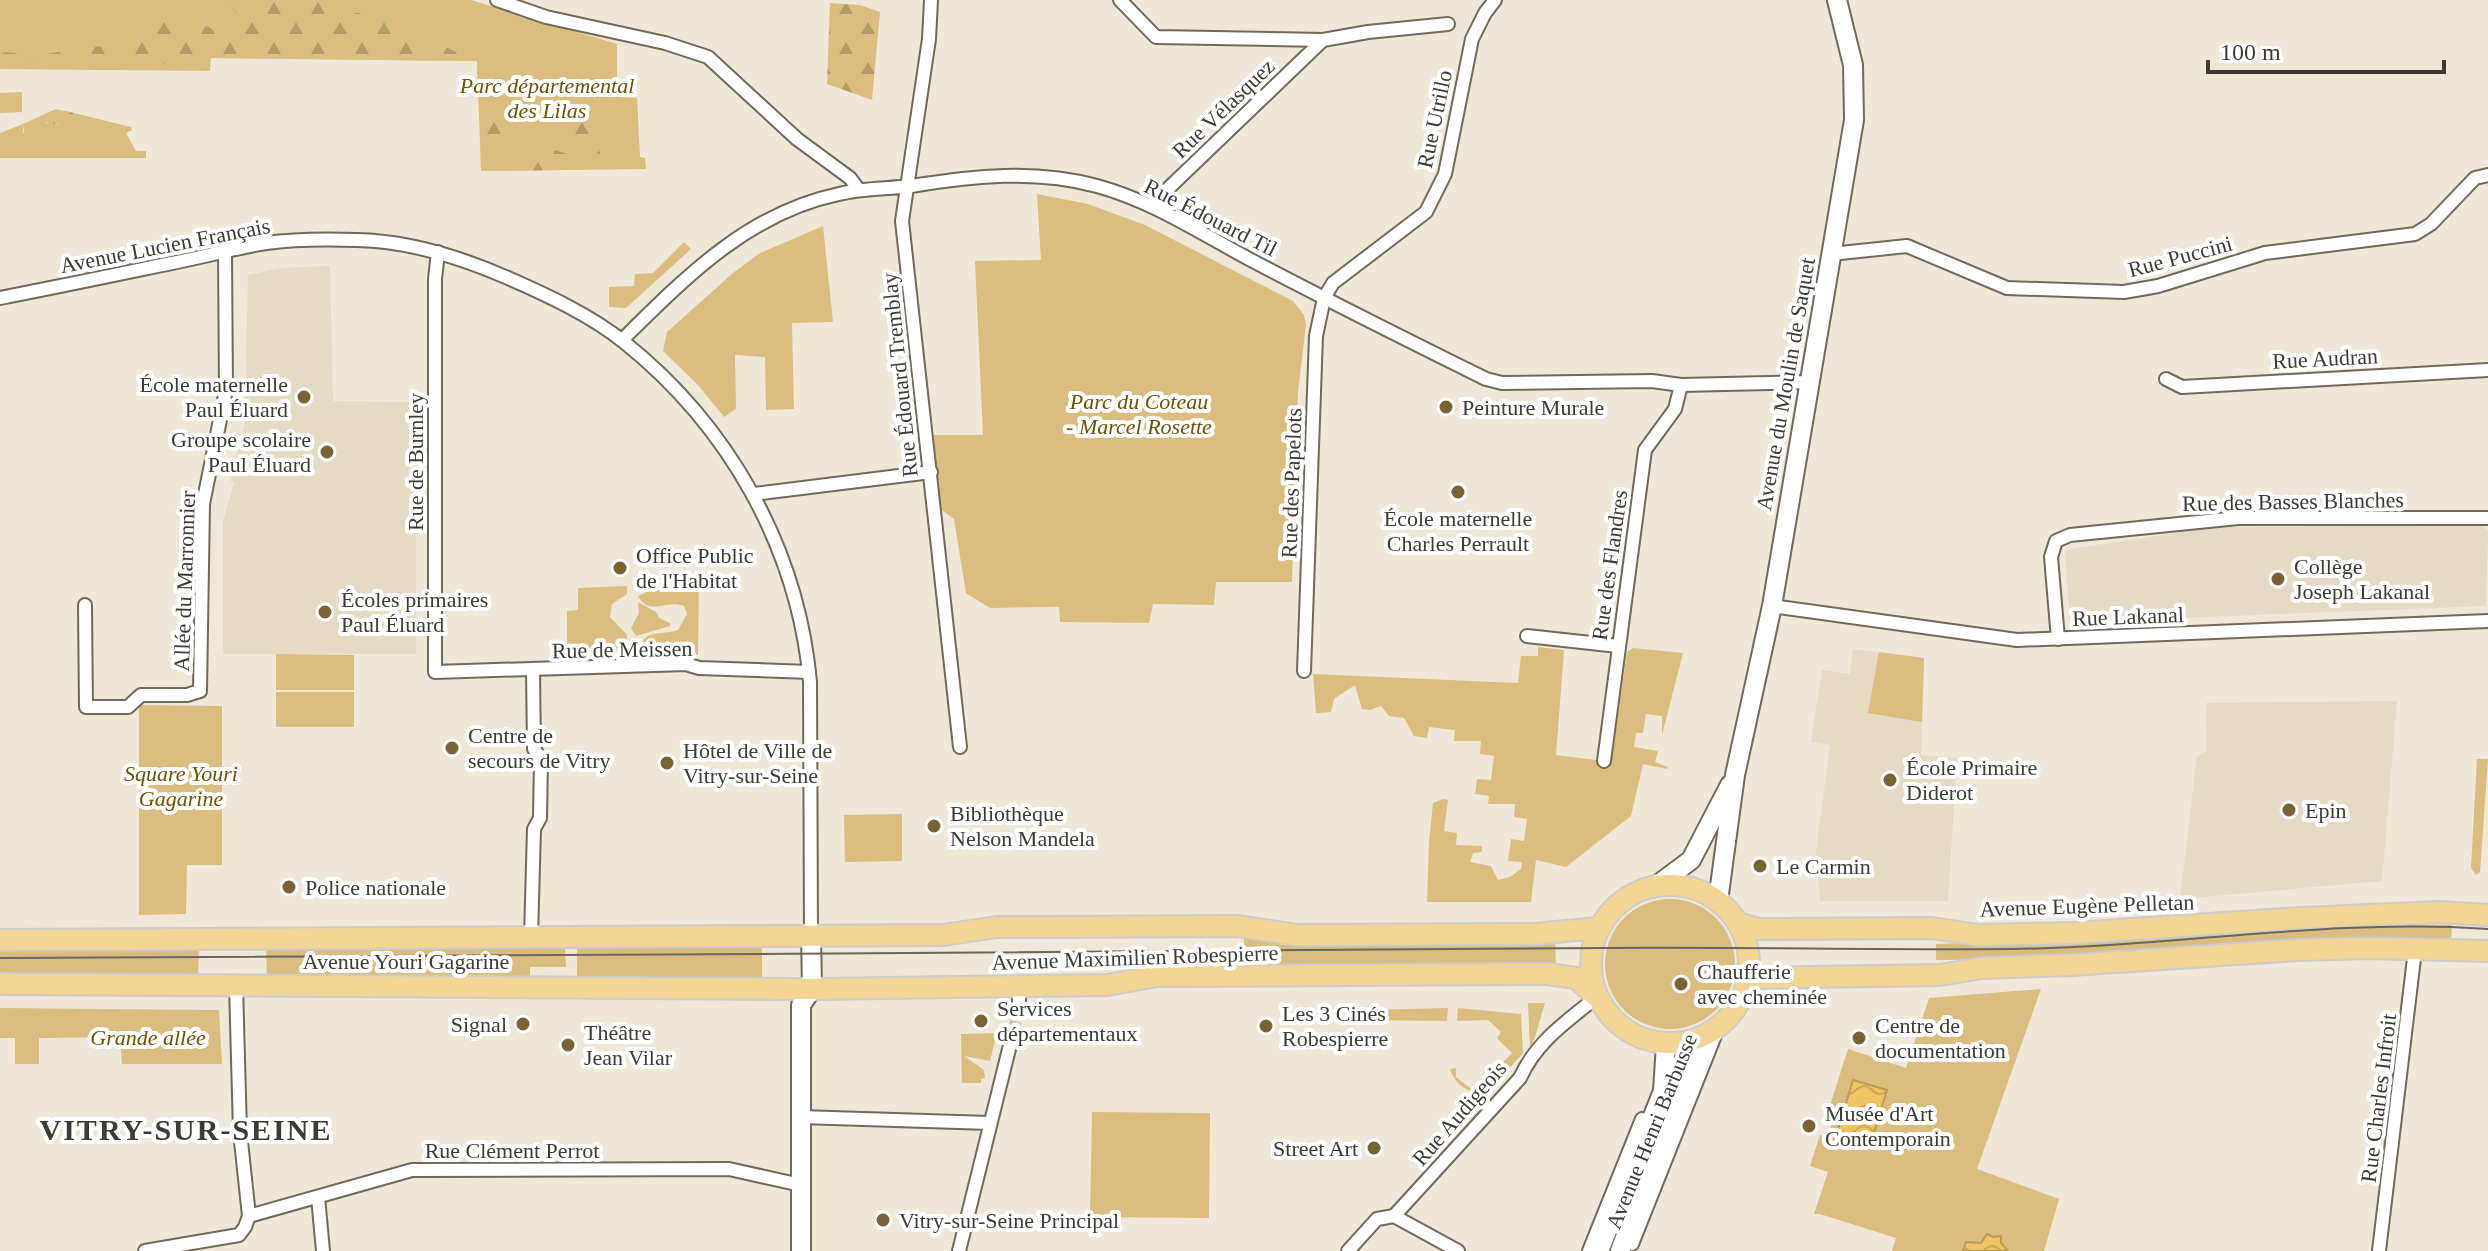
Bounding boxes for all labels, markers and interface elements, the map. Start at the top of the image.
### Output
scale bar [2208,24,2444,74]
text: 100 m [2220,39,2281,65]
street label: Rue Vélasquez [1167,53,1280,163]
street label: Rue Utrillo [1412,68,1457,170]
park label: Parc départemental des Lilas [459,73,634,123]
street label: Rue Édouard Til [1140,173,1281,262]
street label: Avenue Lucien Français [58,213,272,278]
street label: Rue Puccini [2125,231,2235,282]
street label: Avenue du Moulin de Saquet [1751,256,1820,512]
street label: Rue Édouard Tremblay [876,272,923,478]
street label: Rue Audran [2272,343,2378,374]
place label: École maternelle Paul Éluard [140,372,288,422]
marker: École maternelle Paul Éluard [295,388,313,406]
park label: Parc du Coteau - Marcel Rosette [1066,389,1212,439]
street label: Rue de Burnley [403,393,428,531]
place label: Peinture Murale [1462,395,1604,420]
marker: Peinture Murale [1437,398,1455,416]
street label: Rue des Papelots [1276,407,1307,559]
place label: Groupe scolaire Paul Éluard [171,427,311,477]
marker: Groupe scolaire Paul Éluard [318,443,336,461]
marker: École maternelle Charles Perrault [1449,483,1467,501]
street label: Rue des Basses Blanches [2182,487,2404,516]
street label: Rue des Flandres [1587,488,1632,642]
street label: Allée du Marronnier [169,490,200,672]
place label: École maternelle Charles Perrault [1384,506,1532,556]
place label: Office Public de l'Habitat [636,543,754,593]
place label: Collège Joseph Lakanal [2294,554,2430,604]
marker: Office Public de l'Habitat [611,559,629,577]
marker: Collège Joseph Lakanal [2269,570,2287,588]
place label: Écoles primaires Paul Éluard [341,587,488,637]
street label: Rue Lakanal [2072,602,2184,631]
marker: Écoles primaires Paul Éluard [316,603,334,621]
street label: Rue de Meissen [552,636,692,663]
place label: Centre de secours de Vitry [468,723,610,773]
place label: Hôtel de Ville de Vitry-sur-Seine [683,738,832,788]
marker: Centre de secours de Vitry [443,739,461,757]
marker: Hôtel de Ville de Vitry-sur-Seine [658,754,676,772]
place label: École Primaire Diderot [1906,755,2037,805]
park label: Square Youri Gagarine [124,761,238,811]
marker: École Primaire Diderot [1881,771,1899,789]
place label: Epin [2305,798,2347,823]
place label: Bibliothèque Nelson Mandela [950,801,1095,851]
marker: Epin [2280,801,2298,819]
marker: Bibliothèque Nelson Mandela [925,817,943,835]
place label: Le Carmin [1776,854,1871,879]
marker: Le Carmin [1751,857,1769,875]
place label: Police nationale [305,875,446,900]
marker: Police nationale [280,878,298,896]
street label: Avenue Eugène Pelletan [1979,889,2195,922]
street label: Avenue Maximilien Robespierre [991,940,1279,975]
street label: Avenue Youri Gagarine [303,949,509,974]
place label: Chaufferie avec cheminée [1697,959,1827,1009]
marker: Chaufferie avec cheminée [1672,975,1690,993]
place label: Services départementaux [997,996,1138,1046]
place label: Les 3 Cinés Robespierre [1282,1001,1388,1051]
place label: Signal [451,1012,507,1037]
marker: Services départementaux [972,1012,990,1030]
street label: Rue Charles Infroit [2356,1012,2401,1184]
place label: Centre de documentation [1875,1013,2006,1063]
marker: Signal [514,1015,532,1033]
marker: Les 3 Cinés Robespierre [1257,1017,1275,1035]
place label: Théâtre Jean Vilar [584,1020,673,1070]
park label: Grande allée [90,1025,206,1050]
marker: Centre de documentation [1850,1029,1868,1047]
street label: Avenue Henri Barbusse [1601,1030,1702,1233]
marker: Théâtre Jean Vilar [559,1036,577,1054]
street label: Rue Audigeois [1407,1056,1512,1171]
place label: Musée d'Art Contemporain [1825,1101,1951,1151]
district label: VITRY-SUR-SEINE [40,1113,332,1146]
marker: Musée d'Art Contemporain [1800,1117,1818,1135]
place label: Street Art [1273,1136,1358,1161]
street label: Rue Clément Perrot [425,1138,599,1163]
marker: Street Art [1365,1139,1383,1157]
place label: Vitry-sur-Seine Principal [899,1208,1119,1233]
marker: Vitry-sur-Seine Principal [874,1211,892,1229]

